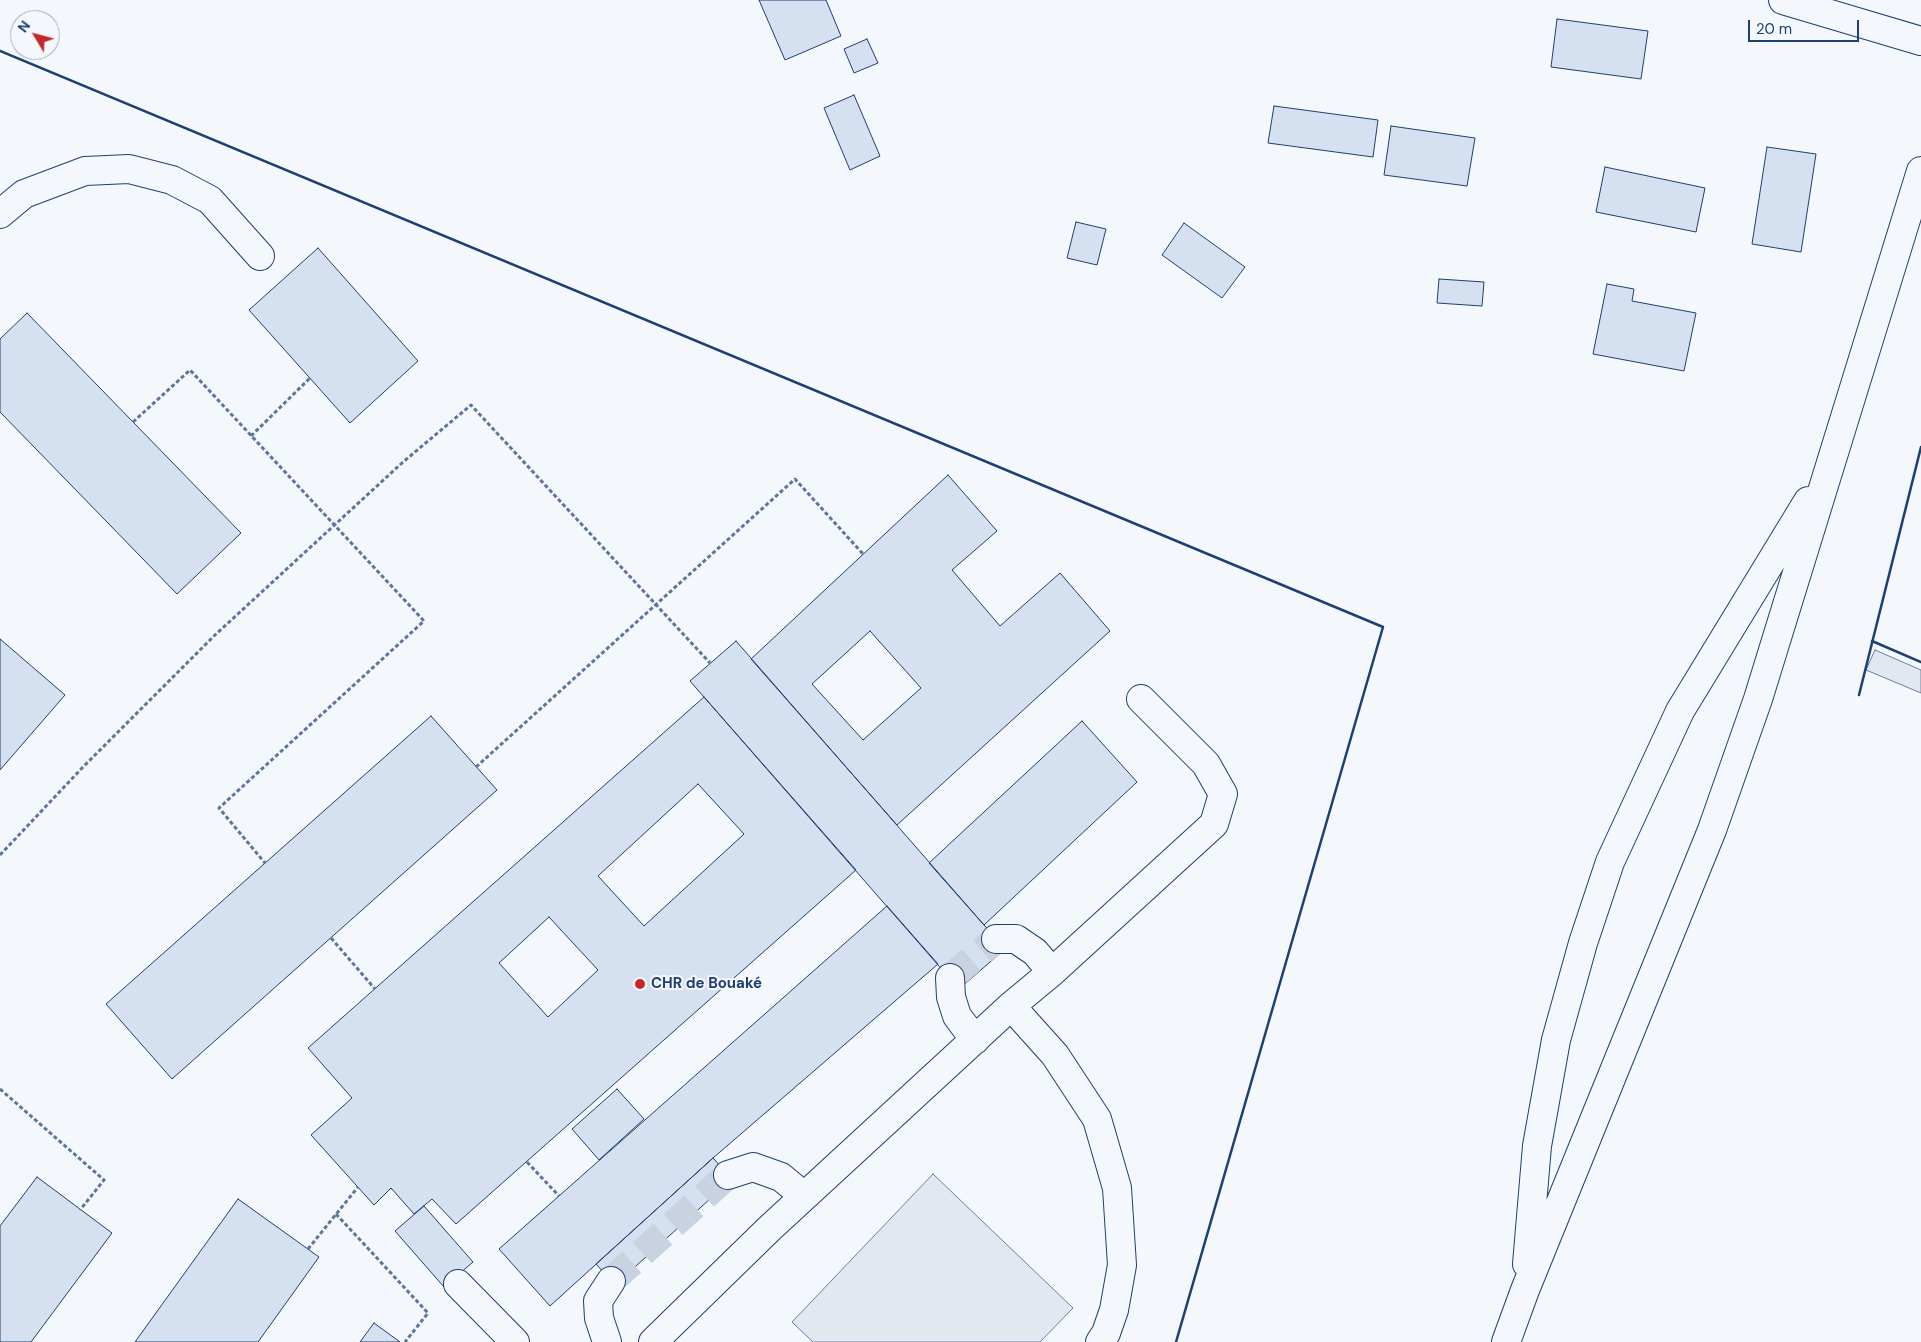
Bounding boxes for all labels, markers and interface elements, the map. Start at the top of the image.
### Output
north arrow [10,10,60,60]
scale bar [1751,10,1862,42]
text: N [14,17,34,36]
text: 20 m [1756,19,1792,39]
place label: CHR de Bouaké [651,975,762,993]
marker: CHR de Bouaké [633,977,647,991]

